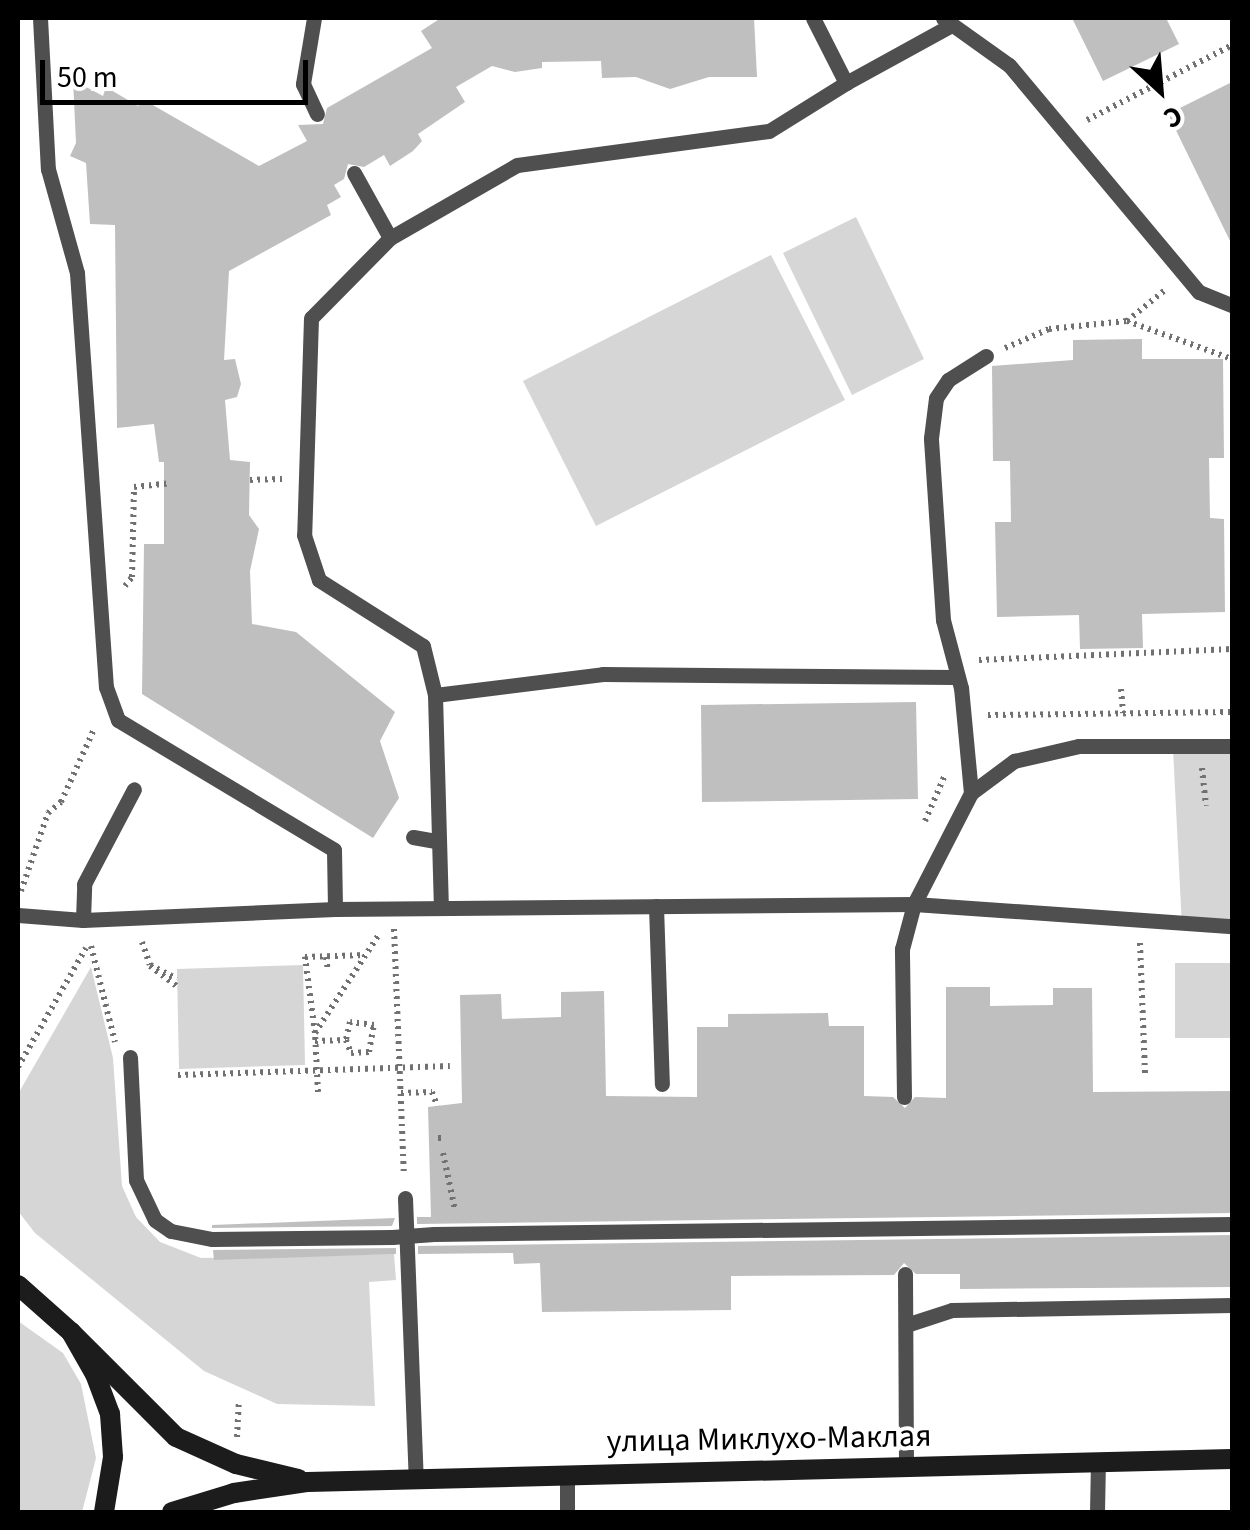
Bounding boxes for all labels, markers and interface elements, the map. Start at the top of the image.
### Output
scale bar [45,40,312,102]
north arrow [1110,40,1210,140]
text: 50 m [57,56,118,99]
text: С [1157,95,1189,139]
street label: улица Миклухо-Маклая [606,1417,932,1461]

